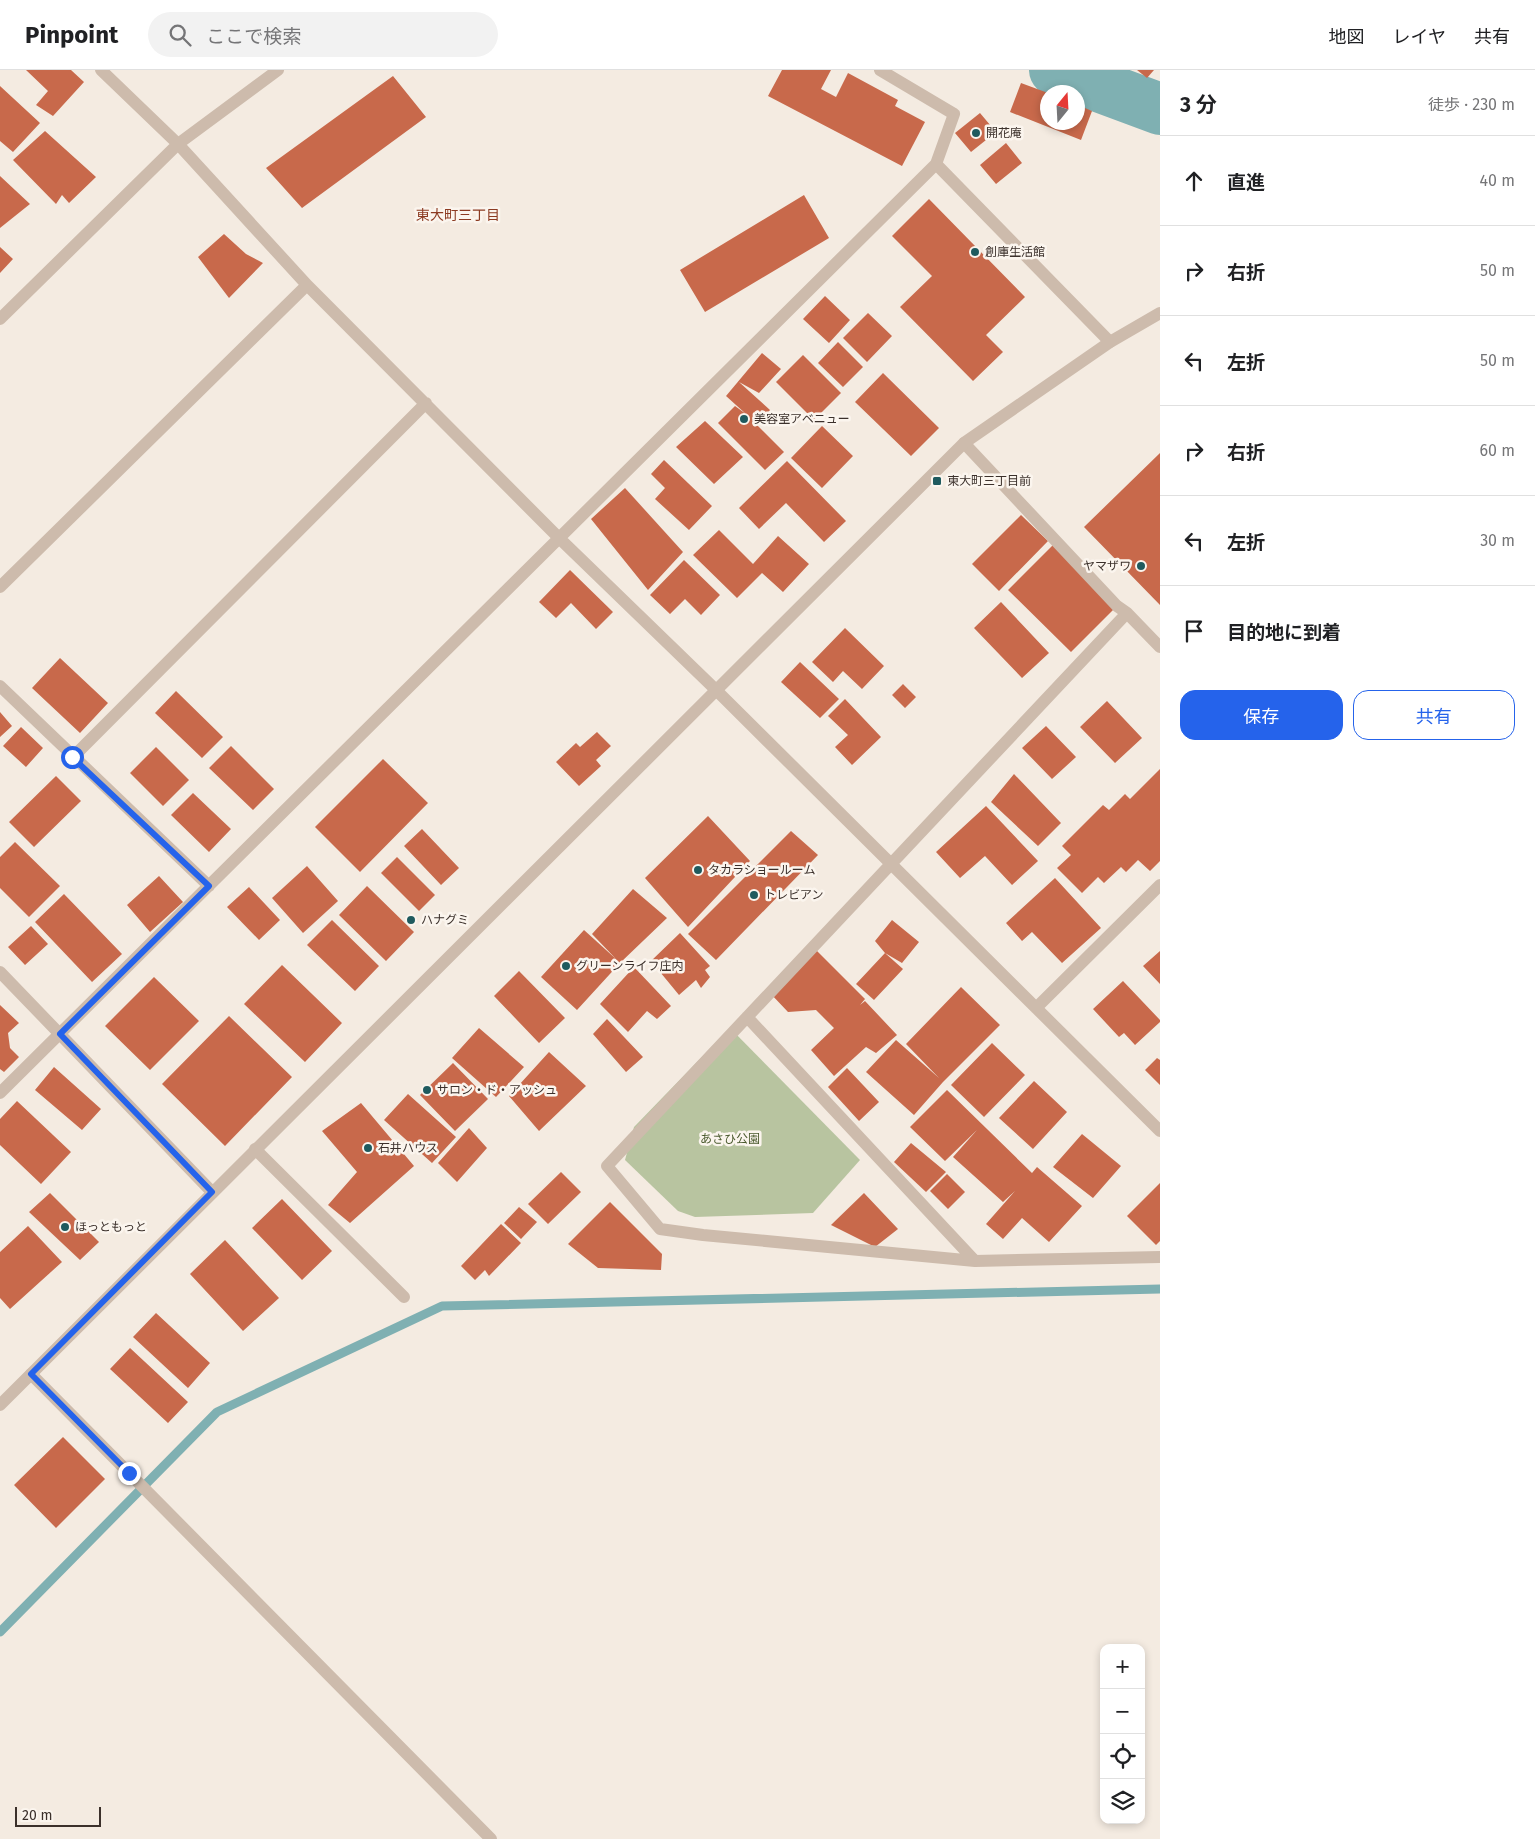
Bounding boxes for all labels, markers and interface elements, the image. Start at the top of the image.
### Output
search box [148,12,498,57]
text: Pinpoint [25,21,118,49]
icon: search [166,21,194,49]
text: ここで検索 [206,25,301,48]
text: 地図 [1329,26,1365,48]
text: レイヤ [1393,26,1446,48]
text: 共有 [1474,26,1510,48]
north arrow [1040,85,1085,130]
text: 3 分 [1180,92,1217,118]
text: 徒歩 · 230 m [1428,95,1515,114]
place label: 開花庵 [986,126,1022,140]
marker: 開花庵 [970,127,982,139]
icon: ahead [1180,167,1208,195]
text: 直進 [1227,171,1265,194]
text: 40 m [1480,171,1515,190]
district label: 東大町三丁目 [416,207,500,224]
place label: 創庫生活館 [985,245,1045,259]
marker: 創庫生活館 [969,246,981,258]
icon: right [1180,257,1208,285]
text: 右折 [1227,261,1265,284]
text: 50 m [1480,261,1515,280]
icon: left [1180,347,1208,375]
text: 左折 [1227,351,1265,374]
text: 50 m [1480,351,1515,370]
place label: 美容室アベニュー [754,412,850,426]
marker: 美容室アベニュー [738,413,750,425]
icon: right [1180,437,1208,465]
text: 右折 [1227,441,1265,464]
text: 60 m [1480,441,1515,460]
place label: 東大町三丁目前 [947,474,1031,488]
marker: 東大町三丁目前 [931,475,943,487]
icon: left [1180,527,1208,555]
text: 左折 [1227,531,1265,554]
text: 30 m [1480,531,1515,550]
place label: ヤマザワ [1083,559,1131,573]
marker: ヤマザワ [1135,560,1147,572]
icon: arrive [1180,617,1208,645]
text: 目的地に到着 [1227,621,1341,644]
button: 保存 [1180,690,1343,740]
button: 共有 [1353,690,1515,740]
route start [61,746,84,769]
place label: タカラショールーム [708,863,815,877]
marker: タカラショールーム [692,864,704,876]
place label: トレビアン [764,888,824,902]
marker: トレビアン [748,889,760,901]
place label: ハナグミ [421,913,469,927]
marker: ハナグミ [405,914,417,926]
place label: グリーンライフ庄内 [576,959,683,973]
marker: グリーンライフ庄内 [560,960,572,972]
place label: サロン・ド・アッシュ [437,1083,557,1097]
marker: サロン・ド・アッシュ [421,1084,433,1096]
park label: あさひ公園 [700,1132,760,1146]
place label: 石井ハウス [378,1141,438,1155]
marker: 石井ハウス [362,1142,374,1154]
place label: ほっともっと [75,1220,147,1234]
marker: ほっともっと [59,1221,71,1233]
route end [118,1462,141,1485]
map controls [1100,1644,1145,1824]
button: + [1100,1644,1145,1689]
button: − [1100,1689,1145,1734]
button: locate [1100,1734,1145,1779]
button: layers [1100,1779,1145,1824]
scale bar [15,1804,101,1827]
text: 20 m [22,1807,52,1824]

